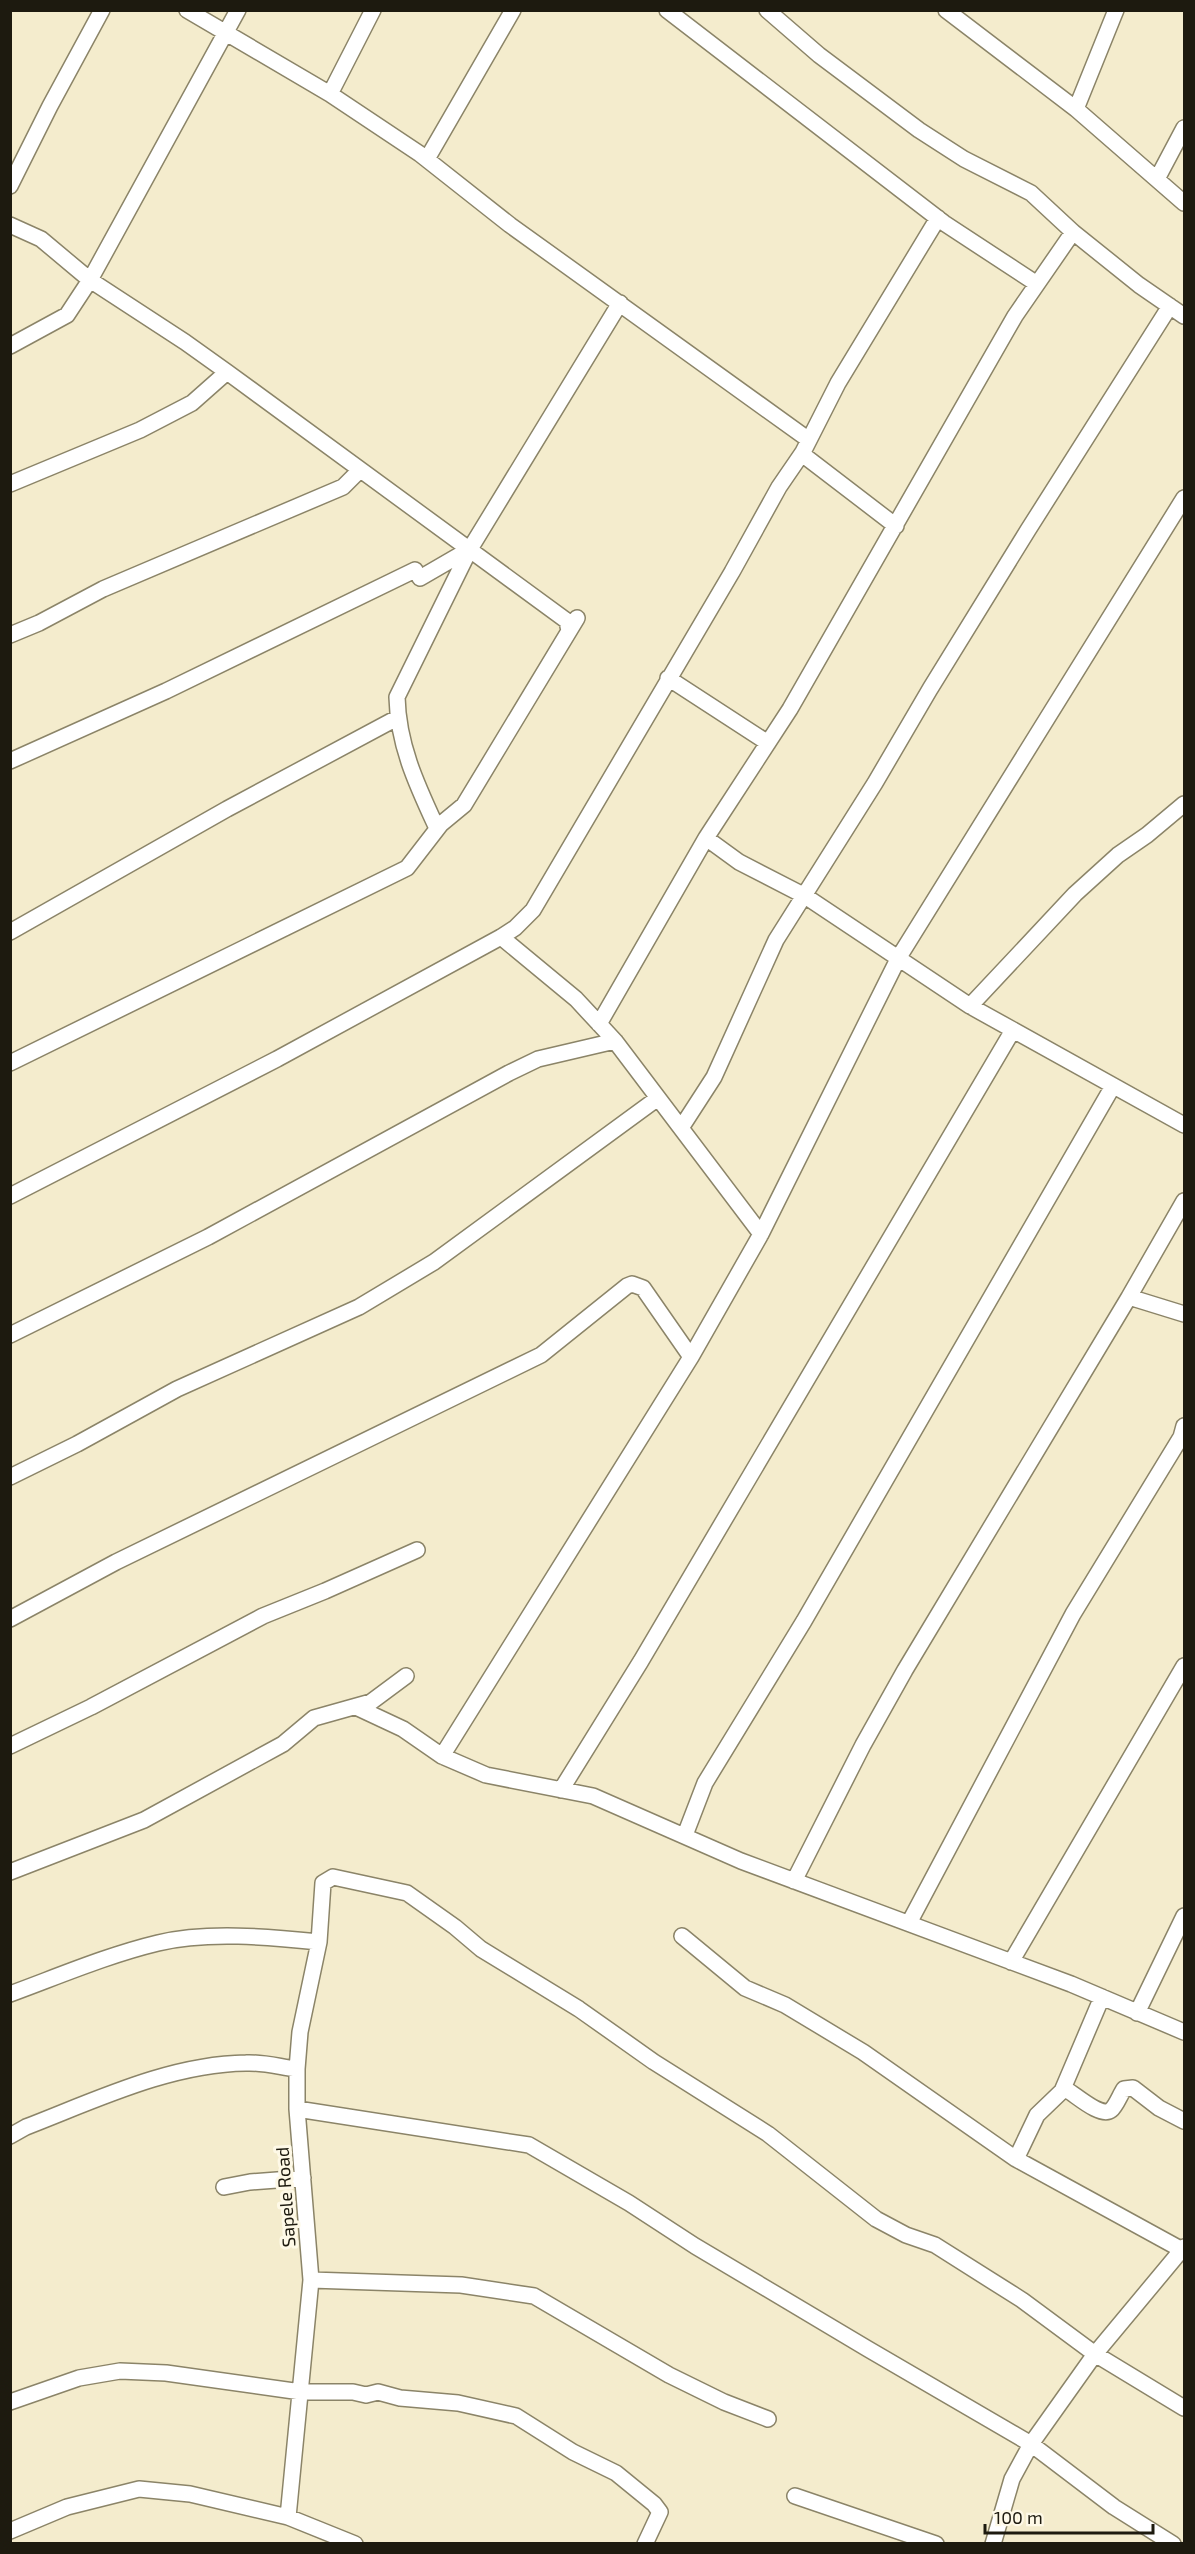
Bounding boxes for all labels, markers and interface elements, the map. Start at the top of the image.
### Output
street label: Sapele Road [271,2146,299,2248]
scale bar [985,2497,1153,2535]
text: 100 m [994,2506,1043,2528]

